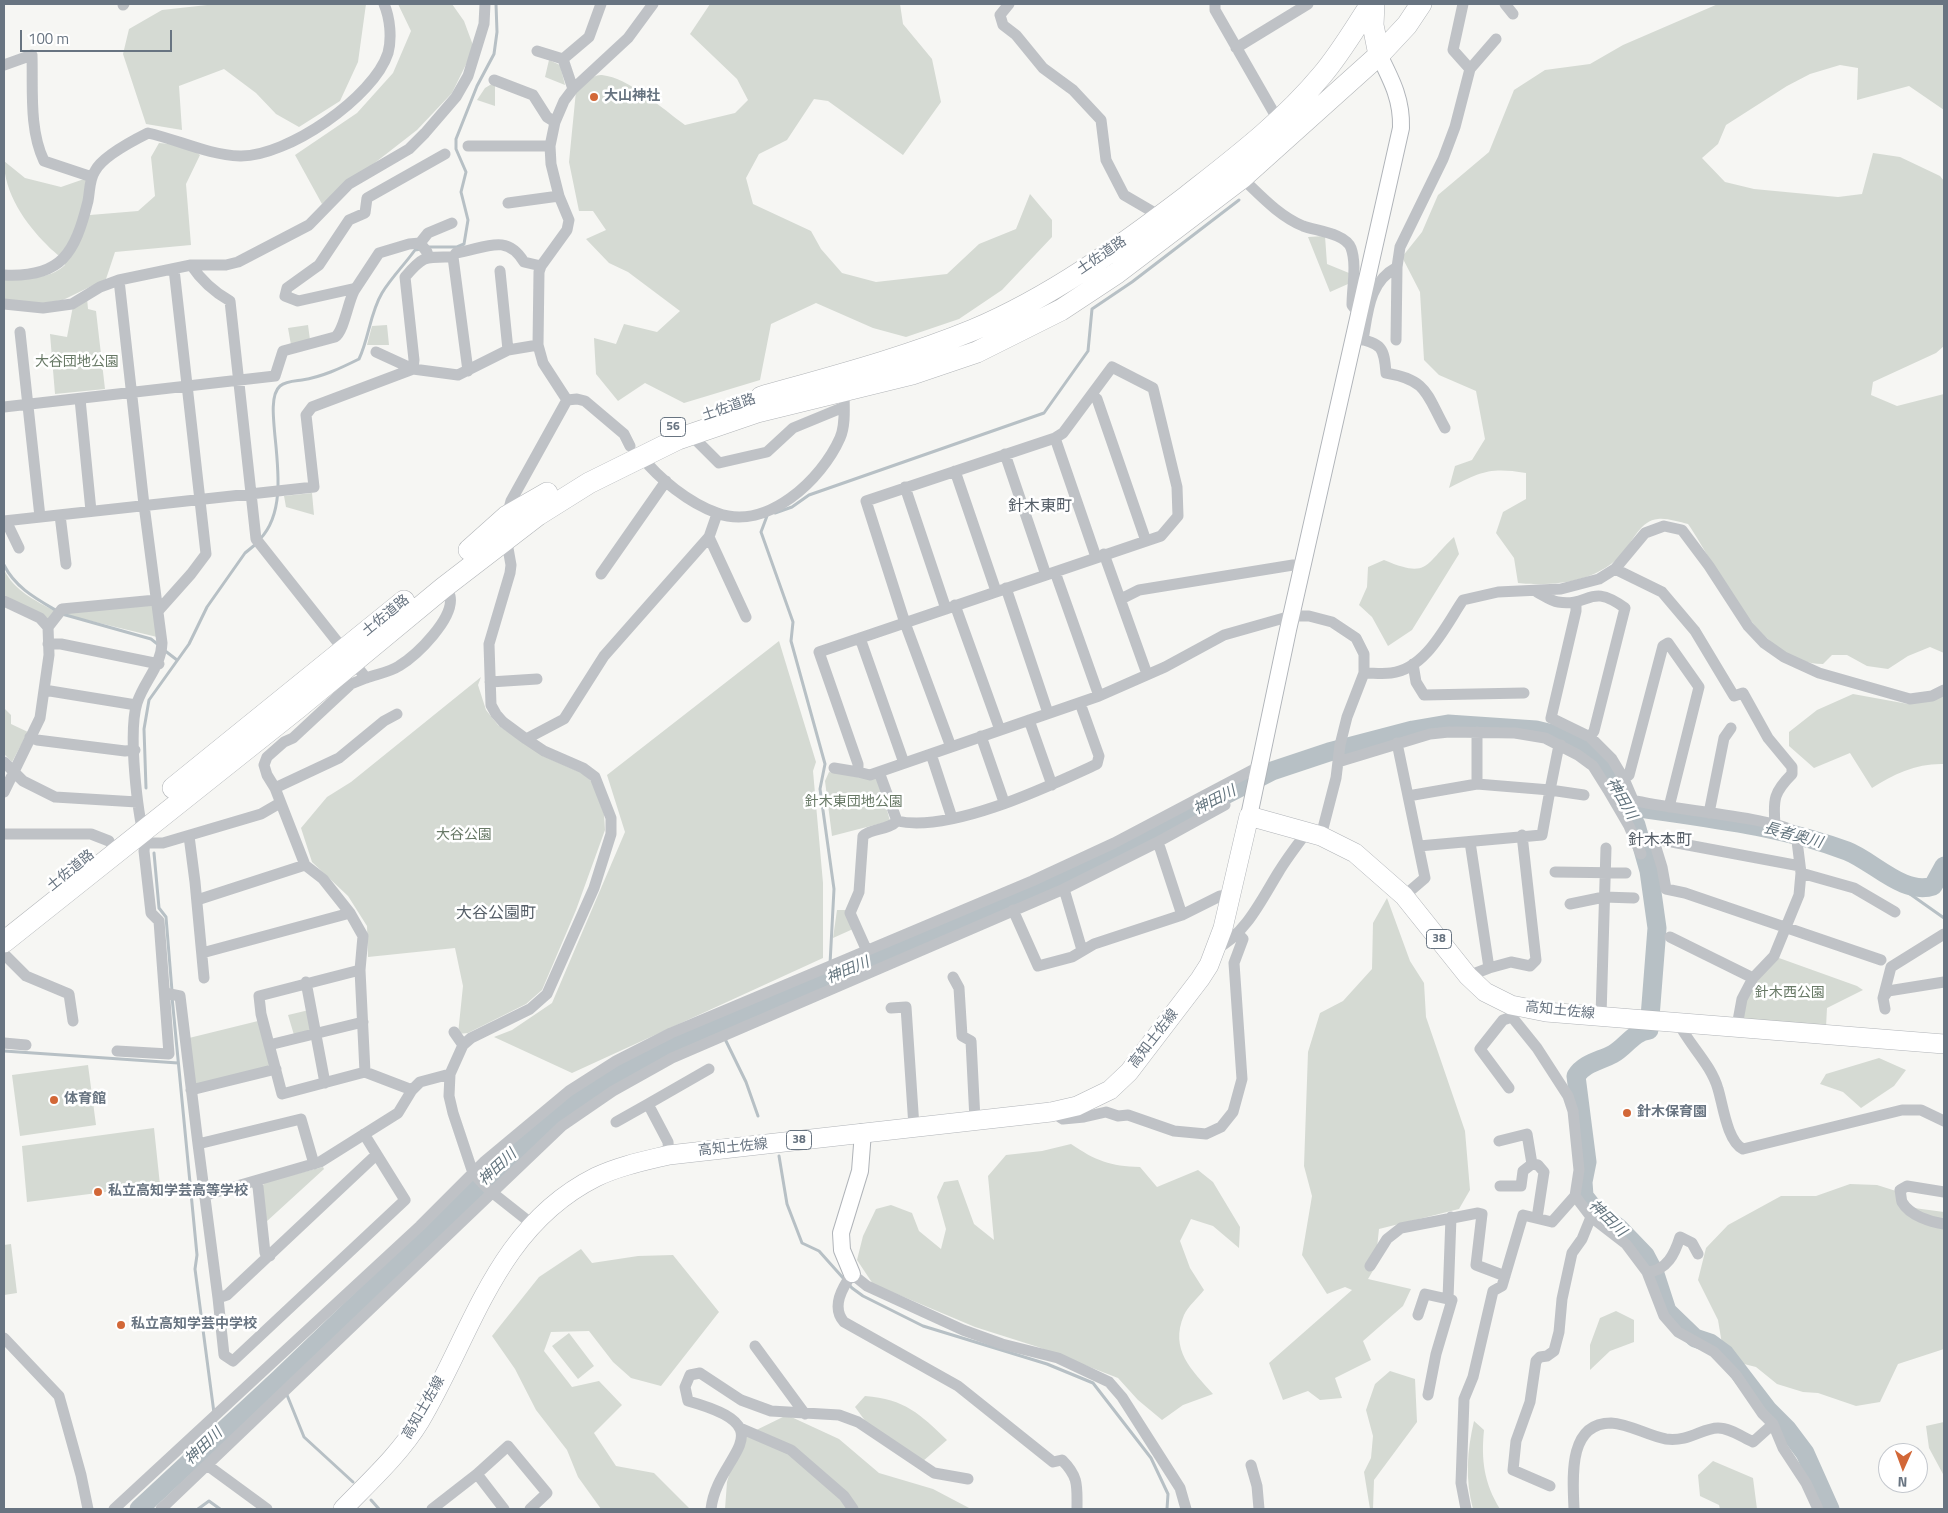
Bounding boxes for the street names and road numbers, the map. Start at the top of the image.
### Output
street label: 土佐道路 [1074,233,1130,279]
street label: 土佐道路 [700,391,758,425]
road number: 56 [660,418,686,437]
street label: 土佐道路 [359,592,413,640]
street label: 土佐道路 [44,847,98,895]
road number: 38 [1426,930,1452,949]
street label: 高知土佐線 [1524,999,1596,1023]
street label: 高知土佐線 [1126,1006,1182,1072]
road number: 38 [786,1130,812,1150]
street label: 高知土佐線 [697,1136,769,1160]
street label: 高知土佐線 [399,1373,449,1443]

